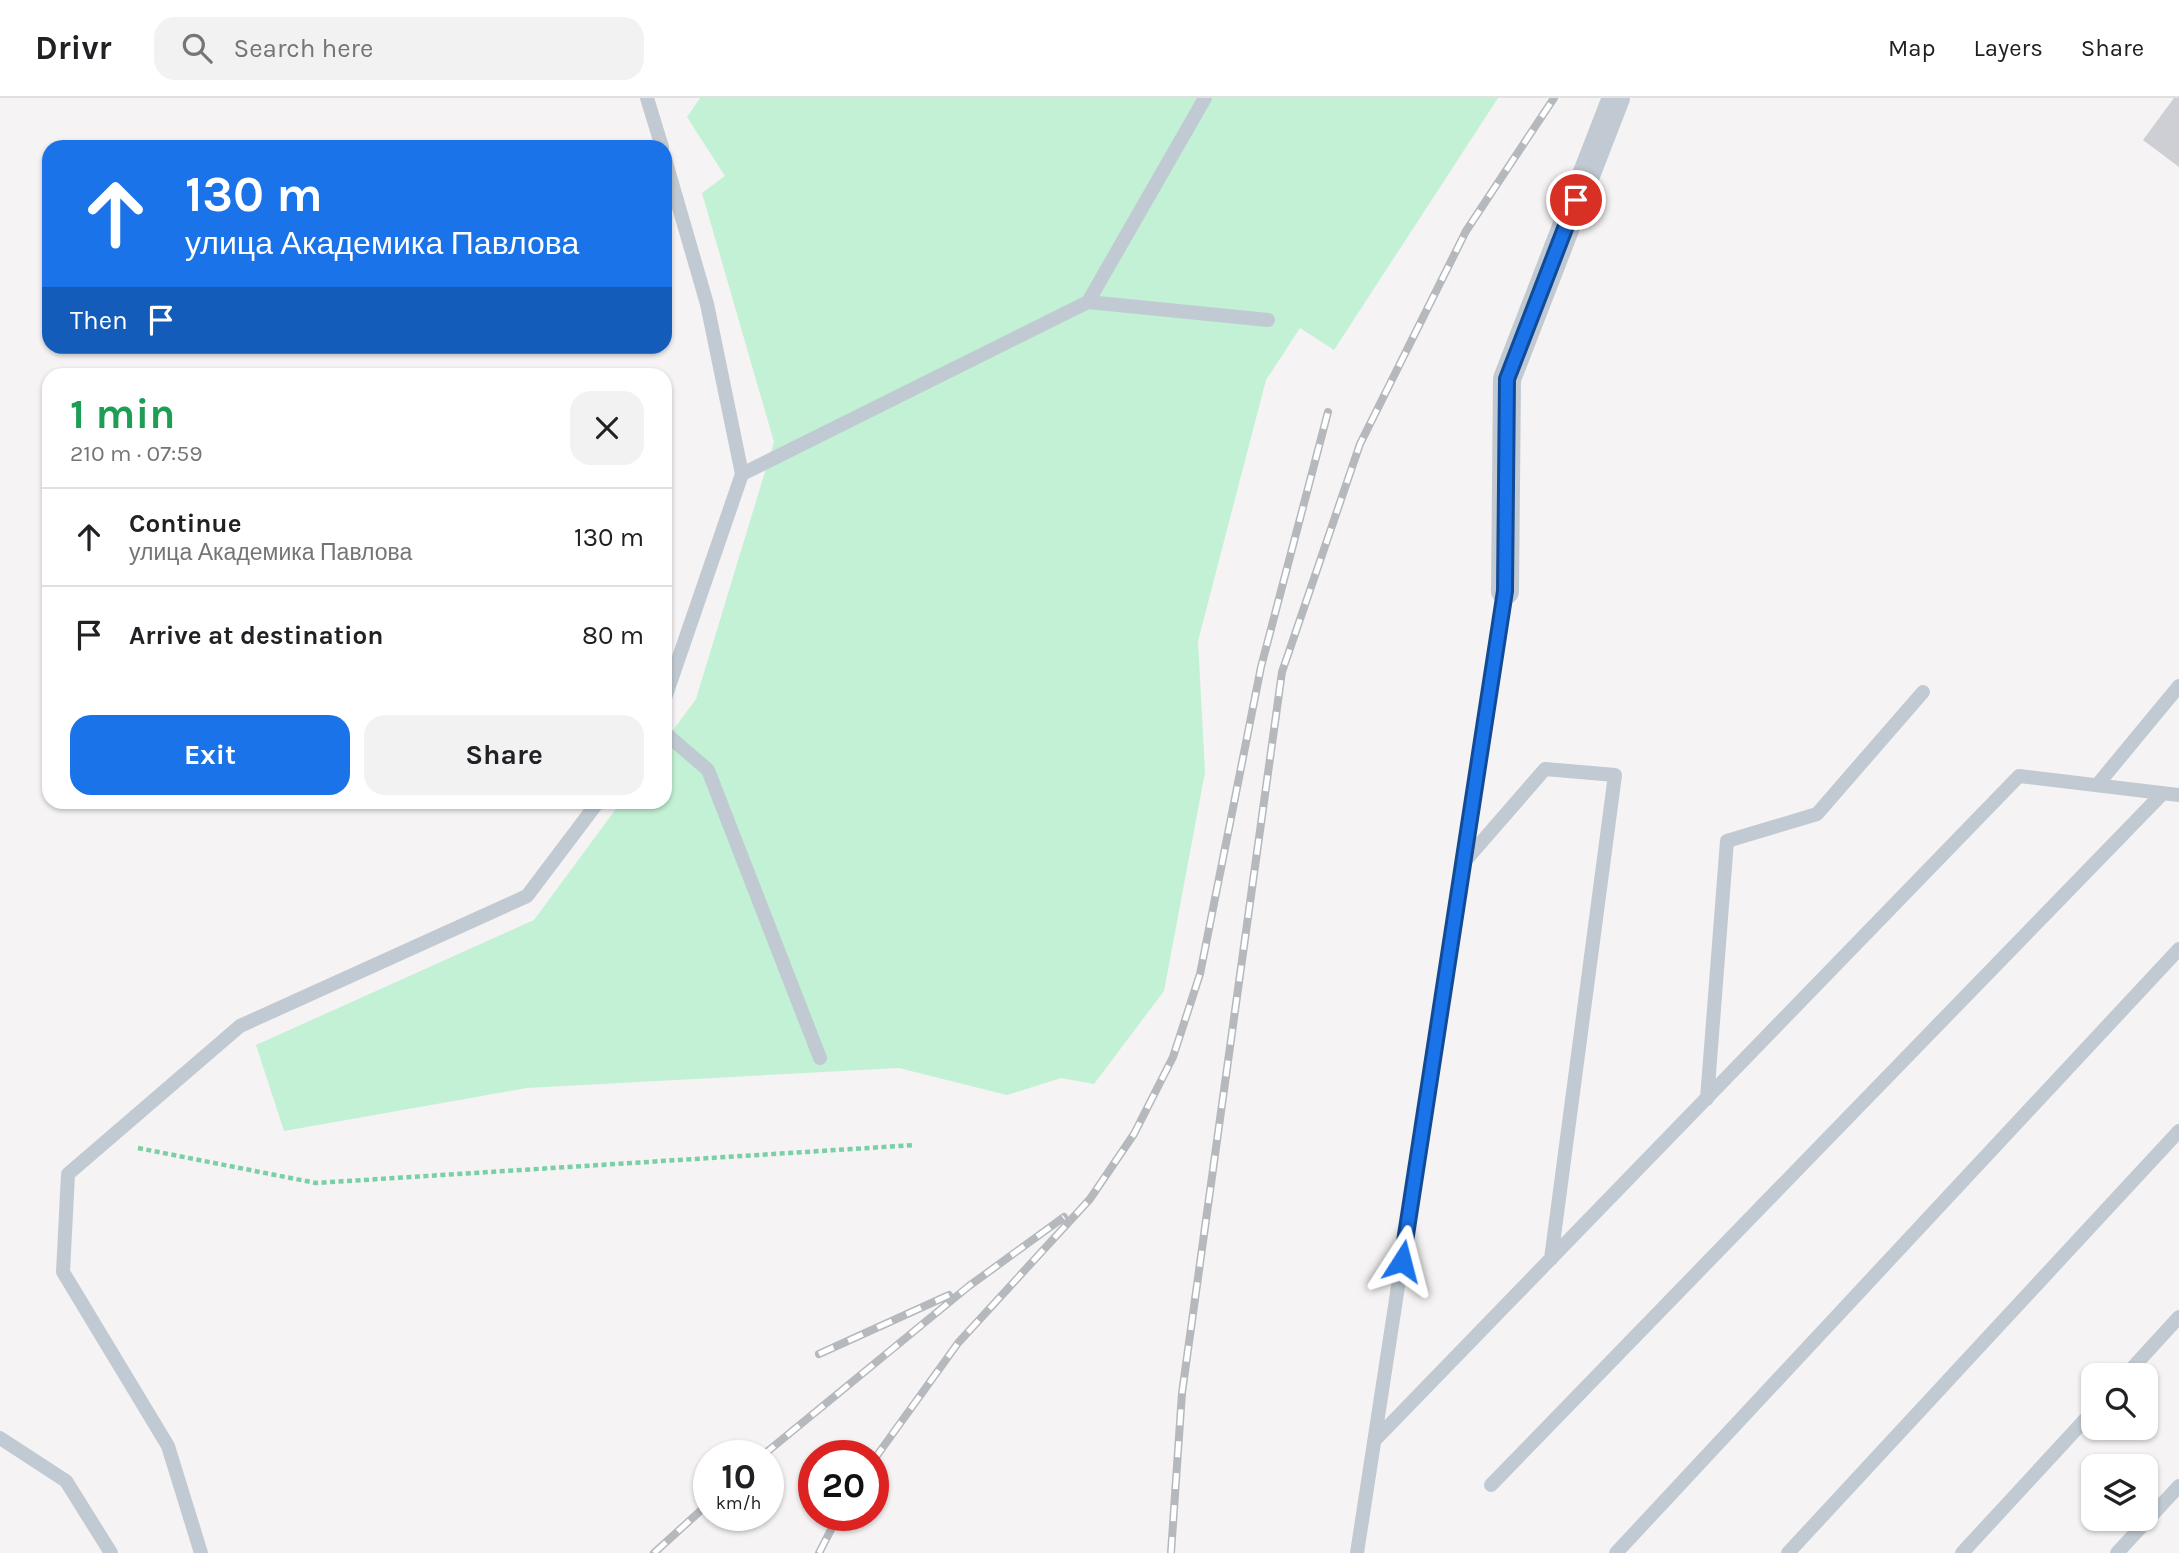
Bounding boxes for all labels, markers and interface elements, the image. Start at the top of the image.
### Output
search box [154,17,644,80]
text: Drivr [35,29,112,67]
icon: search [178,29,216,67]
text: Search here [234,33,373,64]
text: Map [1888,34,1936,62]
text: Layers [1974,34,2043,62]
text: Share [2081,34,2144,62]
text: 130 m [185,166,323,223]
icon: ahead [70,168,161,259]
pin [1546,170,1606,230]
icon: arrive [1557,181,1595,219]
text: улица Академика Павлова [185,225,579,262]
icon: arrive [142,301,180,339]
text: Then [70,305,128,336]
text: 1 min [70,389,175,439]
button: close [570,391,644,465]
text: 210 m · 07:59 [70,440,203,467]
text: Continue [129,508,241,539]
icon: ahead [70,518,108,556]
text: 130 m [574,522,644,553]
text: улица Академика Павлова [129,539,412,566]
icon: arrive [70,616,108,654]
text: Arrive at destination [129,620,383,651]
text: 80 m [582,620,644,651]
button: Exit [70,715,350,795]
button: Share [364,715,644,795]
position arrow [1365,1224,1439,1298]
map controls [2081,1363,2158,1531]
button: search [2081,1363,2158,1440]
speed limit sign: 20 [798,1440,889,1531]
button: layers [2081,1454,2158,1531]
text: 10 [721,1456,756,1497]
text: km/h [716,1492,761,1514]

